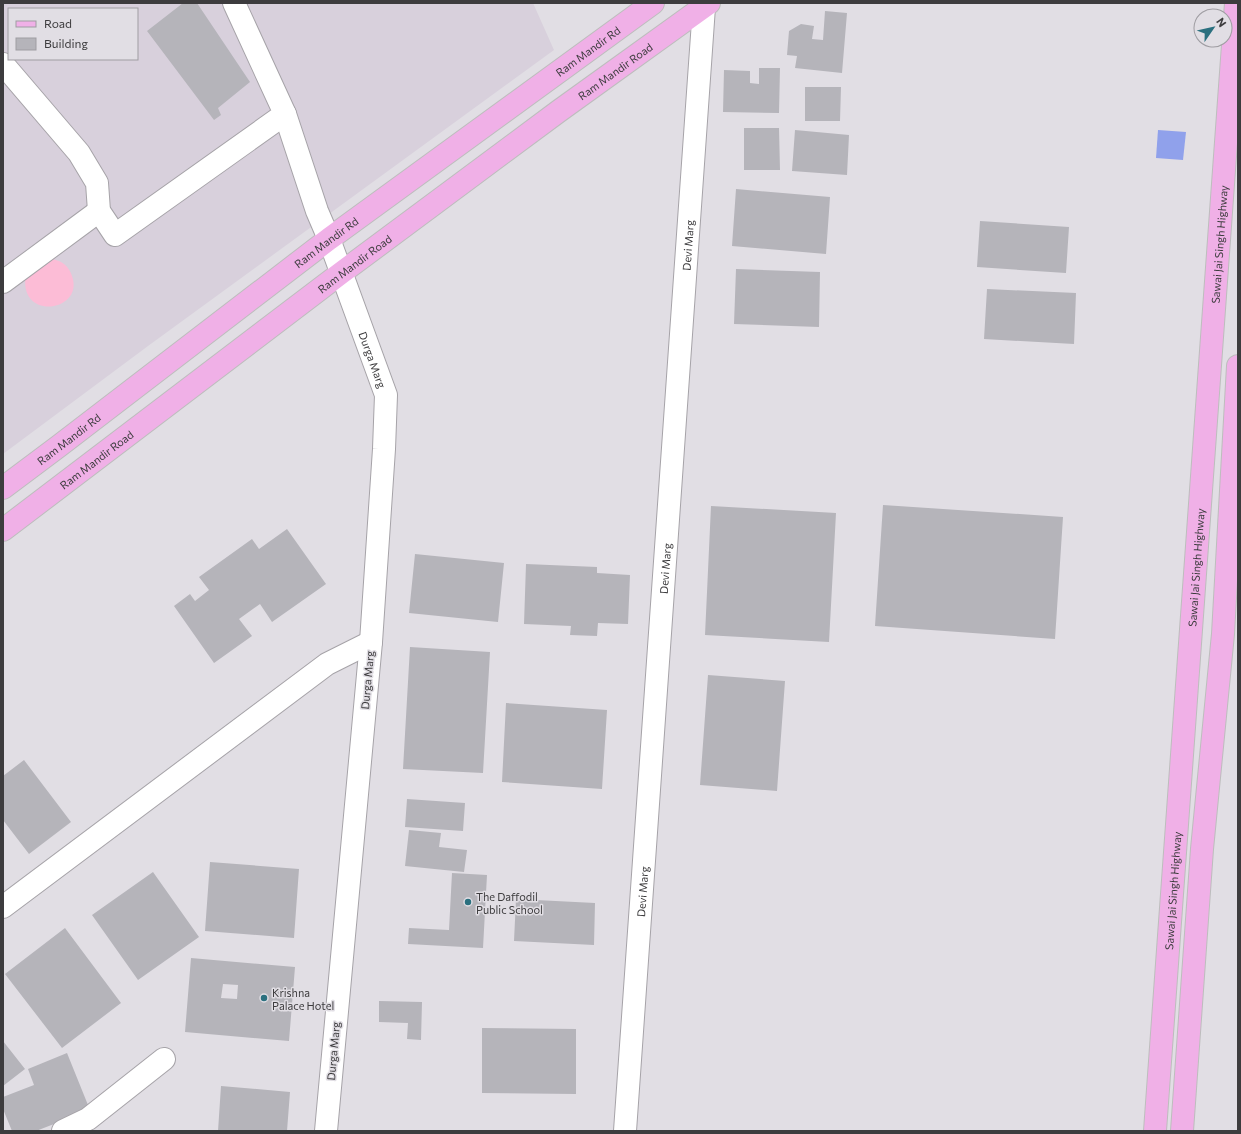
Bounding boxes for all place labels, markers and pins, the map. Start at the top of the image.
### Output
place label: The Daffodil Public School [476,890,543,916]
marker: The Daffodil Public School [463,897,473,907]
place label: Krishna Palace Hotel [272,986,334,1012]
marker: Krishna Palace Hotel [259,993,269,1003]

